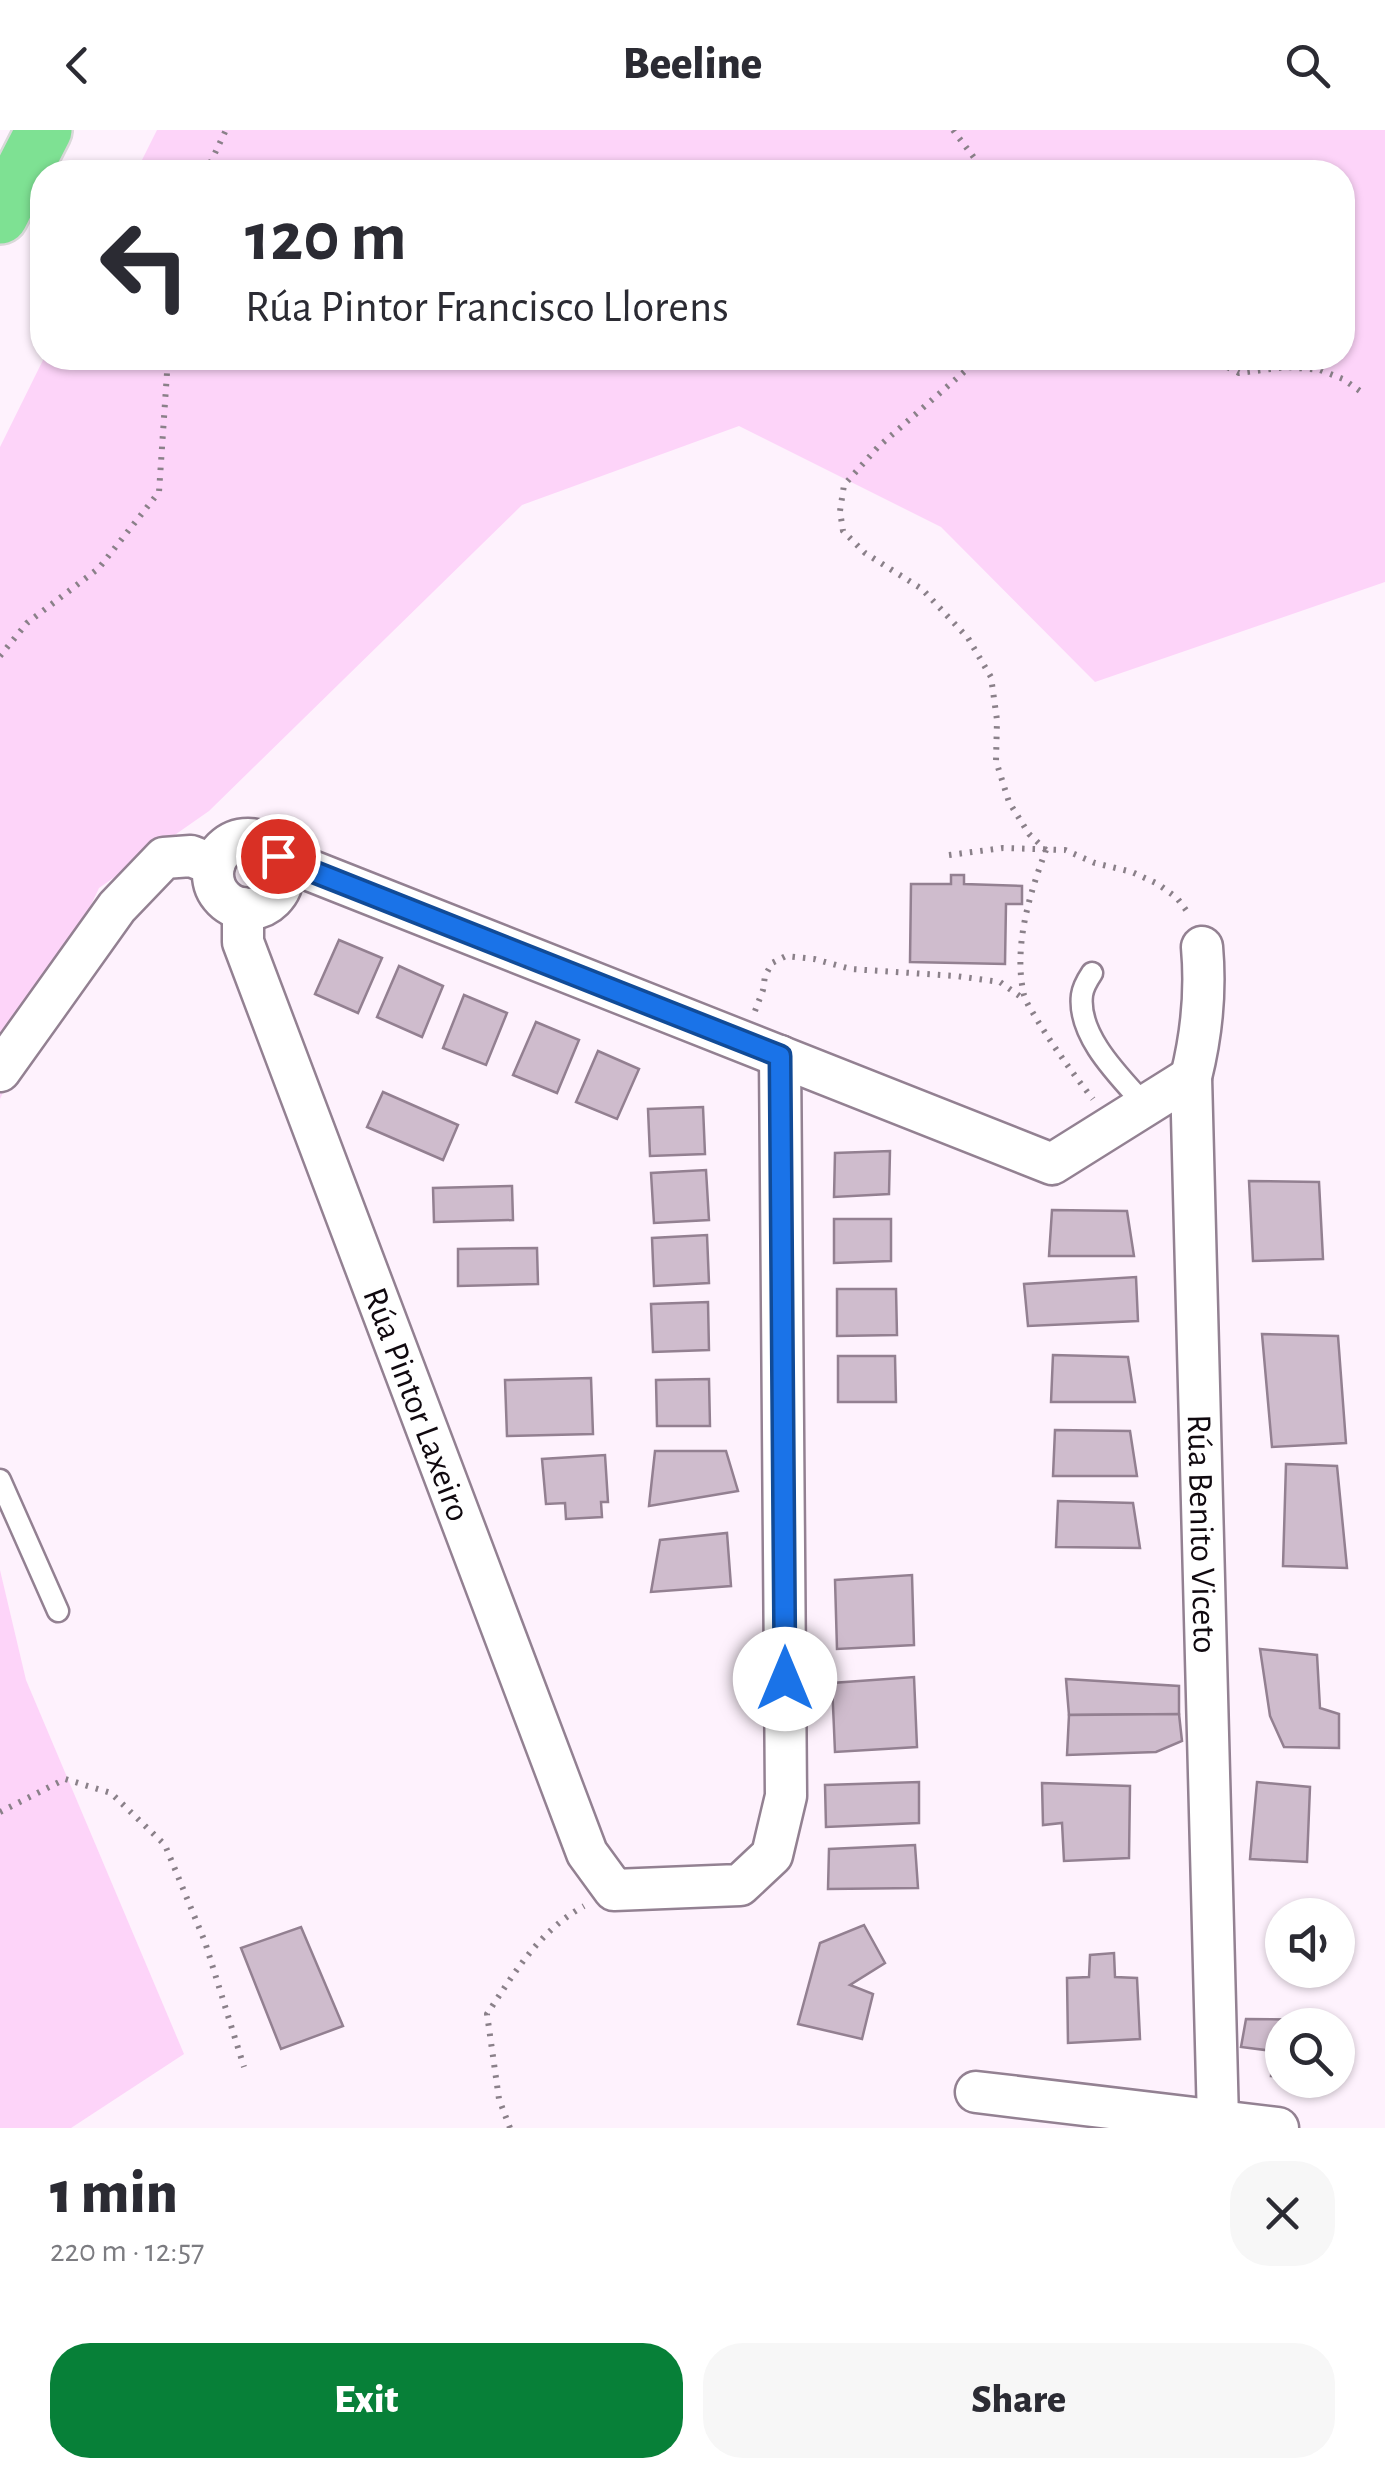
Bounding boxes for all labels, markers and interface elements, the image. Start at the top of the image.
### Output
icon: back [50,38,105,93]
icon: search [1280,38,1335,93]
text: Beeline [623,42,762,87]
icon: left [80,200,210,330]
text: 120 m [245,203,407,273]
text: Rúa Pintor Francisco Llorens [245,285,729,330]
pin [236,814,321,899]
icon: arrive [251,829,306,884]
street label: Rúa Pintor Laxeiro [356,1283,476,1526]
street label: Rúa Benito Viceto [1181,1414,1222,1654]
position arrow [733,1627,837,1731]
map controls [1265,1898,1355,2098]
button: sound [1265,1898,1355,1988]
button: search [1265,2008,1355,2098]
button: close [1230,2161,1335,2266]
text: 1 min [50,2164,178,2224]
text: 220 m · 12:57 [50,2235,204,2267]
button: Exit [50,2343,683,2458]
button: Share [703,2343,1335,2458]

